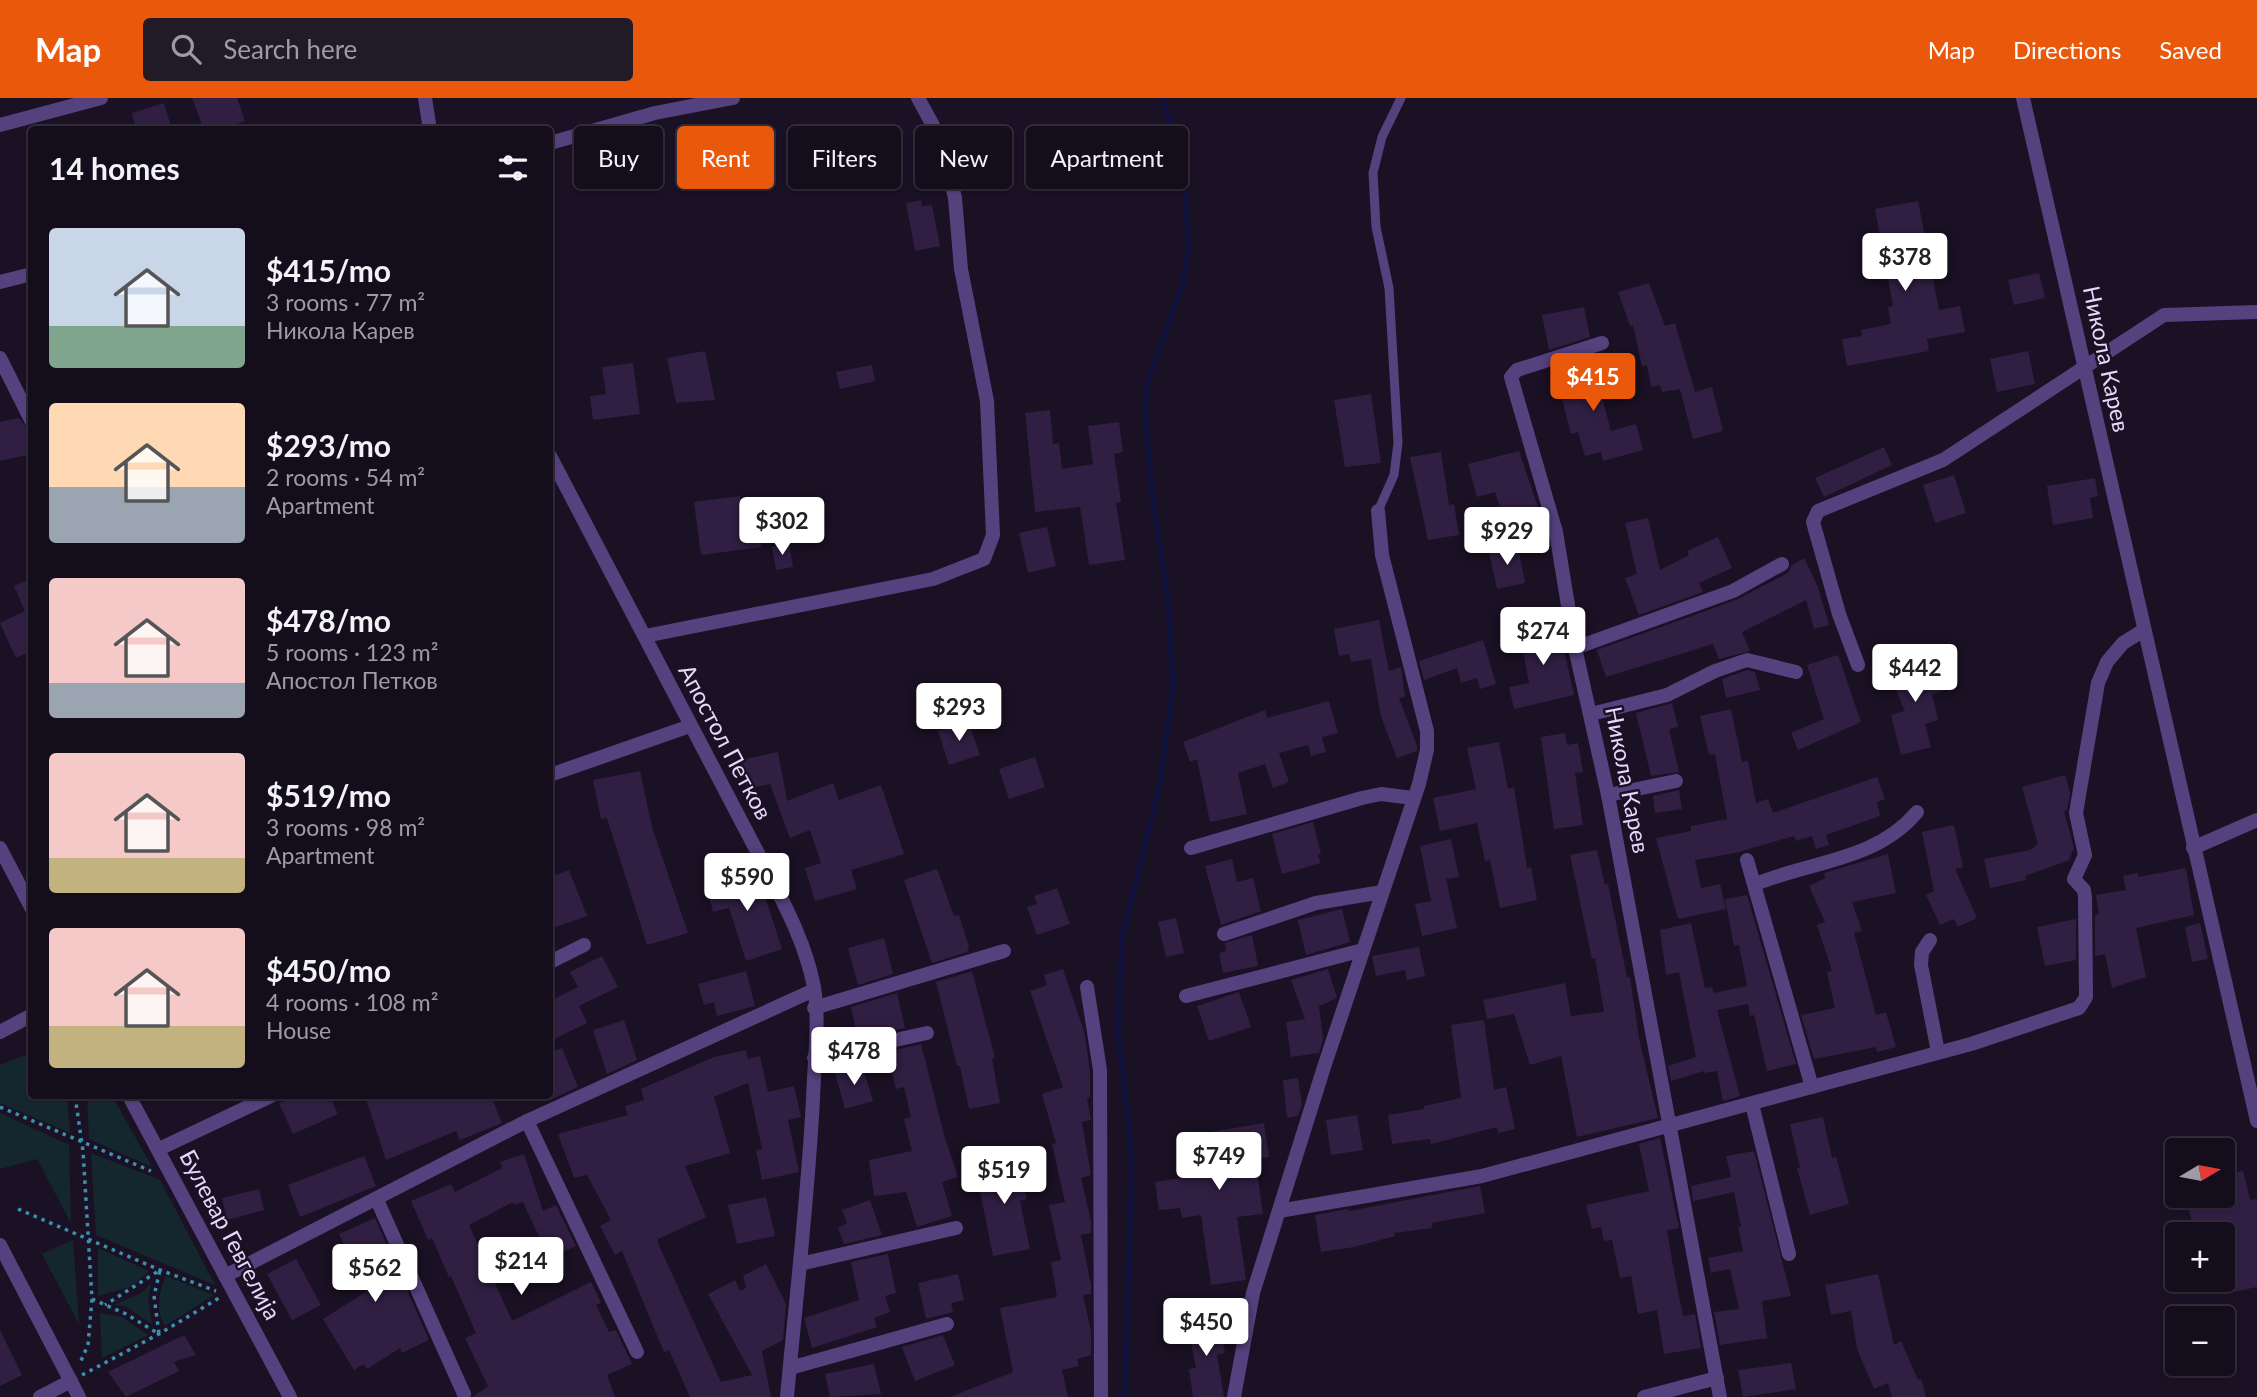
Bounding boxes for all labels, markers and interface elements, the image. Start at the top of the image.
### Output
search box [143,18,633,81]
text: Map [35,29,101,69]
icon: search [167,30,205,68]
text: Search here [223,33,357,65]
text: Map [1928,35,1975,64]
text: Directions [2013,35,2121,64]
text: Saved [2159,35,2222,64]
chip: Buy [574,126,663,189]
chip: Rent [677,126,774,189]
chip: Filters [788,126,901,189]
chip: New [915,126,1012,189]
chip: Apartment [1026,126,1188,189]
icon: filters [494,149,532,187]
text: 14 homes [49,150,180,186]
pin: $378 [1864,234,1946,293]
text: $378 [1878,242,1932,270]
text: $415/mo [266,252,391,288]
icon: home [105,256,189,340]
street label: Никола Карев [2078,283,2136,434]
text: 3 rooms · 77 m² [266,288,425,316]
text: Никола Карев [266,316,415,344]
pin: $415 [1552,354,1634,413]
text: $415 [1566,362,1620,390]
text: $293/mo [266,427,391,463]
icon: home [105,431,189,515]
text: 2 rooms · 54 m² [266,463,425,491]
text: Apartment [266,491,374,519]
pin: $302 [741,498,823,557]
text: $302 [755,506,809,534]
pin: $929 [1466,508,1548,567]
text: $929 [1480,516,1534,544]
text: $478/mo [266,602,391,638]
icon: home [105,606,189,690]
pin: $274 [1502,608,1584,667]
text: $274 [1516,616,1570,644]
text: 5 rooms · 123 m² [266,638,438,666]
pin: $442 [1874,644,1956,704]
text: $442 [1888,653,1942,681]
street label: Апостол Петков [673,659,779,824]
text: Апостол Петков [266,666,438,694]
pin: $293 [918,684,1000,743]
text: $293 [932,692,986,720]
street label: Никола Карев [1600,704,1656,855]
text: $519/mo [266,777,391,813]
icon: home [105,781,189,865]
text: 3 rooms · 98 m² [266,813,425,841]
text: Apartment [266,841,374,869]
pin: $590 [706,854,788,913]
text: $590 [720,862,774,890]
text: $450/mo [266,952,391,988]
icon: home [105,956,189,1040]
text: 4 rooms · 108 m² [266,988,438,1016]
text: House [266,1016,331,1044]
pin: $478 [813,1028,895,1087]
text: $478 [827,1036,881,1064]
pin: $749 [1178,1132,1260,1192]
north arrow [2165,1138,2235,1208]
map controls [2165,1138,2235,1376]
text: $749 [1192,1141,1246,1169]
street label: Булевар Гевгелија [174,1145,287,1324]
pin: $519 [963,1146,1045,1206]
text: $519 [977,1155,1031,1183]
button: + [2165,1222,2235,1292]
pin: $214 [480,1238,562,1297]
pin: $562 [334,1244,416,1304]
text: $214 [494,1246,548,1274]
text: $562 [348,1253,402,1281]
pin: $450 [1165,1298,1247,1358]
button: − [2165,1306,2235,1376]
text: $450 [1179,1307,1233,1335]

